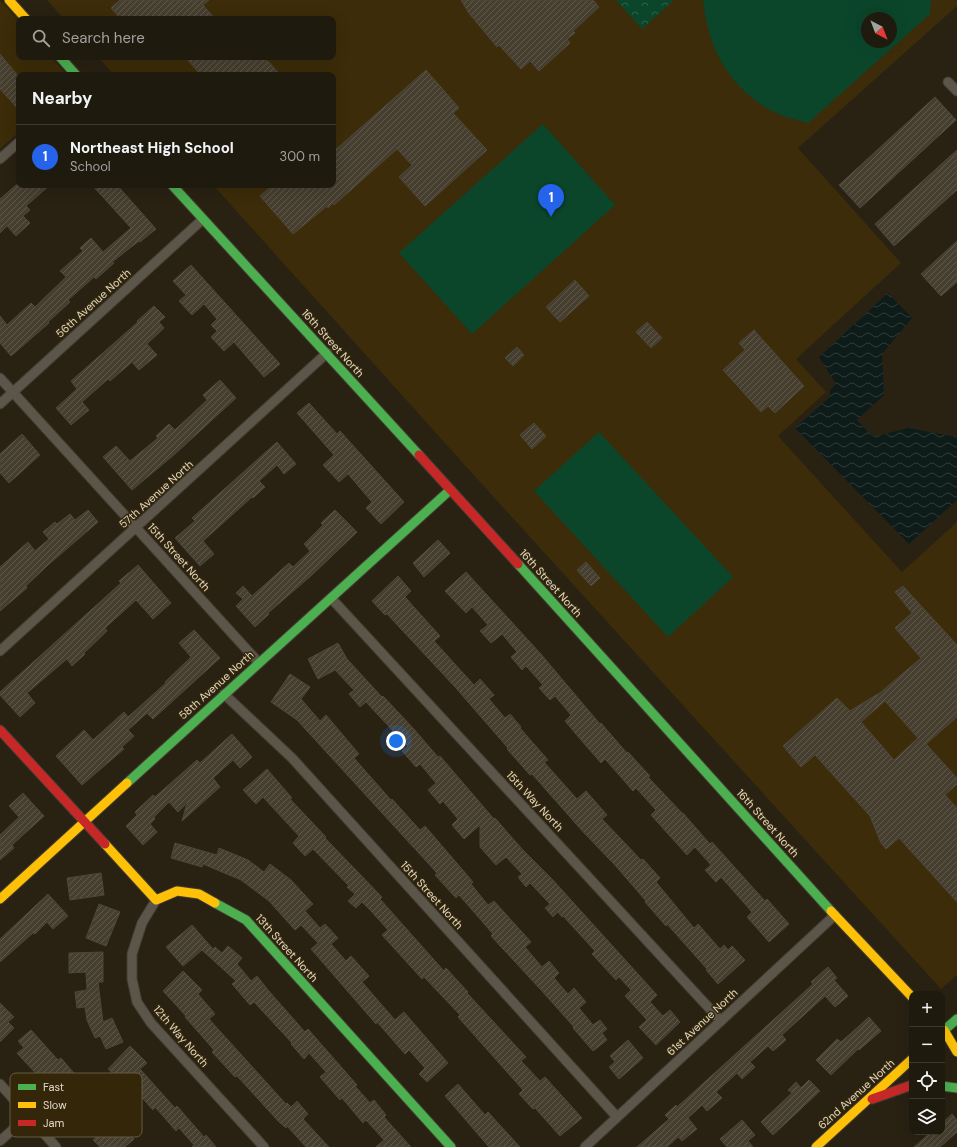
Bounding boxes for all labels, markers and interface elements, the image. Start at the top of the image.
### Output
north arrow [861,12,897,48]
search box [16,16,336,60]
icon: search [30,27,52,49]
text: Search here [62,28,145,48]
text: Nearby [32,87,92,109]
text: Northeast High School [70,138,234,158]
text: 1 [43,148,47,165]
text: 300 m [279,148,320,165]
text: School [70,158,111,175]
pin: 1 [538,184,564,217]
street label: 56th Avenue North [53,266,133,340]
street label: 16th Street North [299,306,367,380]
street label: 57th Avenue North [116,457,196,531]
street label: 15th Street North [145,520,213,594]
street label: 16th Street North [517,546,585,620]
street label: 58th Avenue North [176,648,256,722]
your location [386,731,406,751]
street label: 15th Way North [503,768,567,834]
street label: 16th Street North [734,786,802,860]
street label: 15th Street North [398,858,466,932]
street label: 13th Street North [253,911,321,985]
street label: 61st Avenue North [664,986,740,1058]
map controls [909,991,945,1135]
button: + [909,991,945,1027]
street label: 12th Way North [150,1002,212,1070]
button: − [909,1027,945,1063]
street label: 62nd Avenue North [815,1056,897,1132]
button: locate [909,1063,945,1099]
legend [10,1073,142,1137]
text: Fast [43,1080,64,1094]
text: Slow [43,1098,67,1112]
button: layers [909,1099,945,1135]
text: Jam [43,1116,64,1130]

